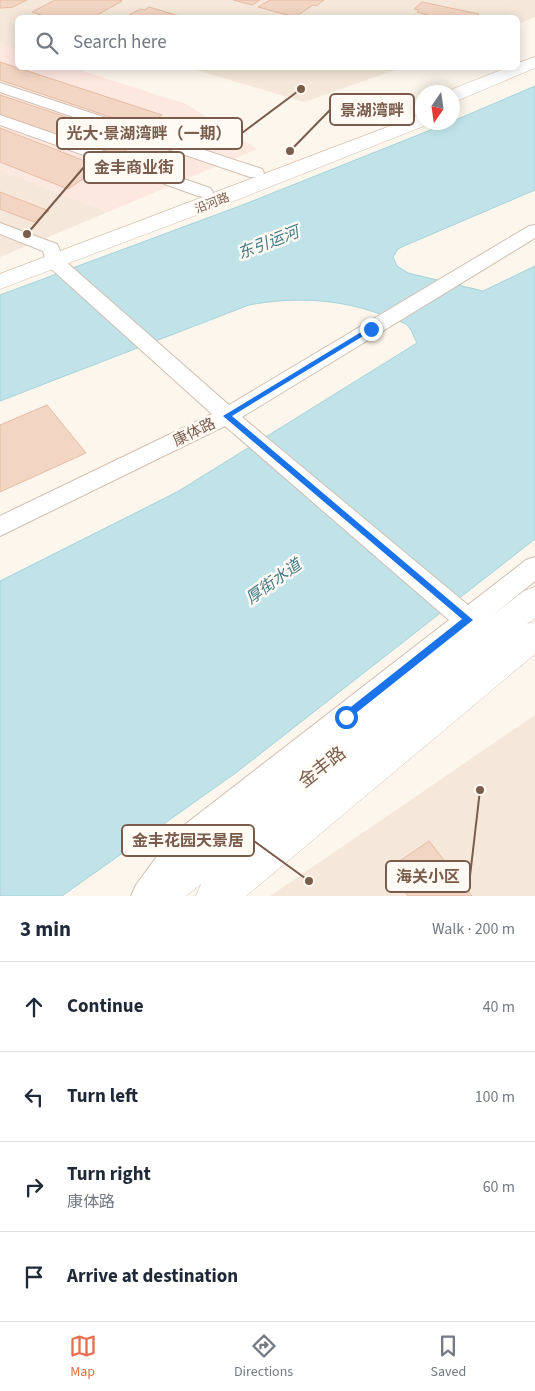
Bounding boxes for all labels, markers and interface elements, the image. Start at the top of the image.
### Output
search box [15,15,520,70]
icon: search [33,29,61,57]
text: Search here [73,29,167,56]
north arrow [415,85,460,130]
callout: 景湖湾畔 [330,94,414,125]
text: 景湖湾畔 [340,100,404,122]
callout: 光大·景湖湾畔（一期） [57,118,242,149]
text: 光大·景湖湾畔（一期） [67,123,231,145]
callout: 金丰商业街 [84,152,184,183]
text: 金丰商业街 [94,157,174,179]
street label: 沿河路 [192,189,232,218]
water label: 东引运河 [235,220,305,265]
route end [360,318,383,341]
street label: 康体路 [169,413,219,452]
water label: 厚街水道 [241,553,308,610]
route start [335,706,358,729]
street label: 金丰路 [293,741,351,794]
callout: 金丰花园天景居 [122,825,254,856]
text: 金丰花园天景居 [132,830,244,852]
callout: 海关小区 [386,861,470,892]
text: 海关小区 [396,866,460,888]
text: 3 min [20,914,71,944]
text: Walk · 200 m [432,918,515,940]
icon: ahead [20,993,48,1021]
text: Continue [67,993,144,1020]
text: 40 m [483,996,515,1018]
icon: left [20,1083,48,1111]
text: Turn left [67,1083,138,1110]
text: 100 m [475,1086,515,1108]
text: Turn right [67,1161,151,1188]
icon: right [20,1173,48,1201]
text: 60 m [483,1176,515,1198]
text: 康体路 [67,1191,115,1213]
icon: arrive [20,1263,48,1291]
text: Arrive at destination [67,1263,238,1290]
tab: Map [69,1332,97,1382]
tab: Directions [234,1332,293,1382]
tab: Saved [431,1332,466,1382]

